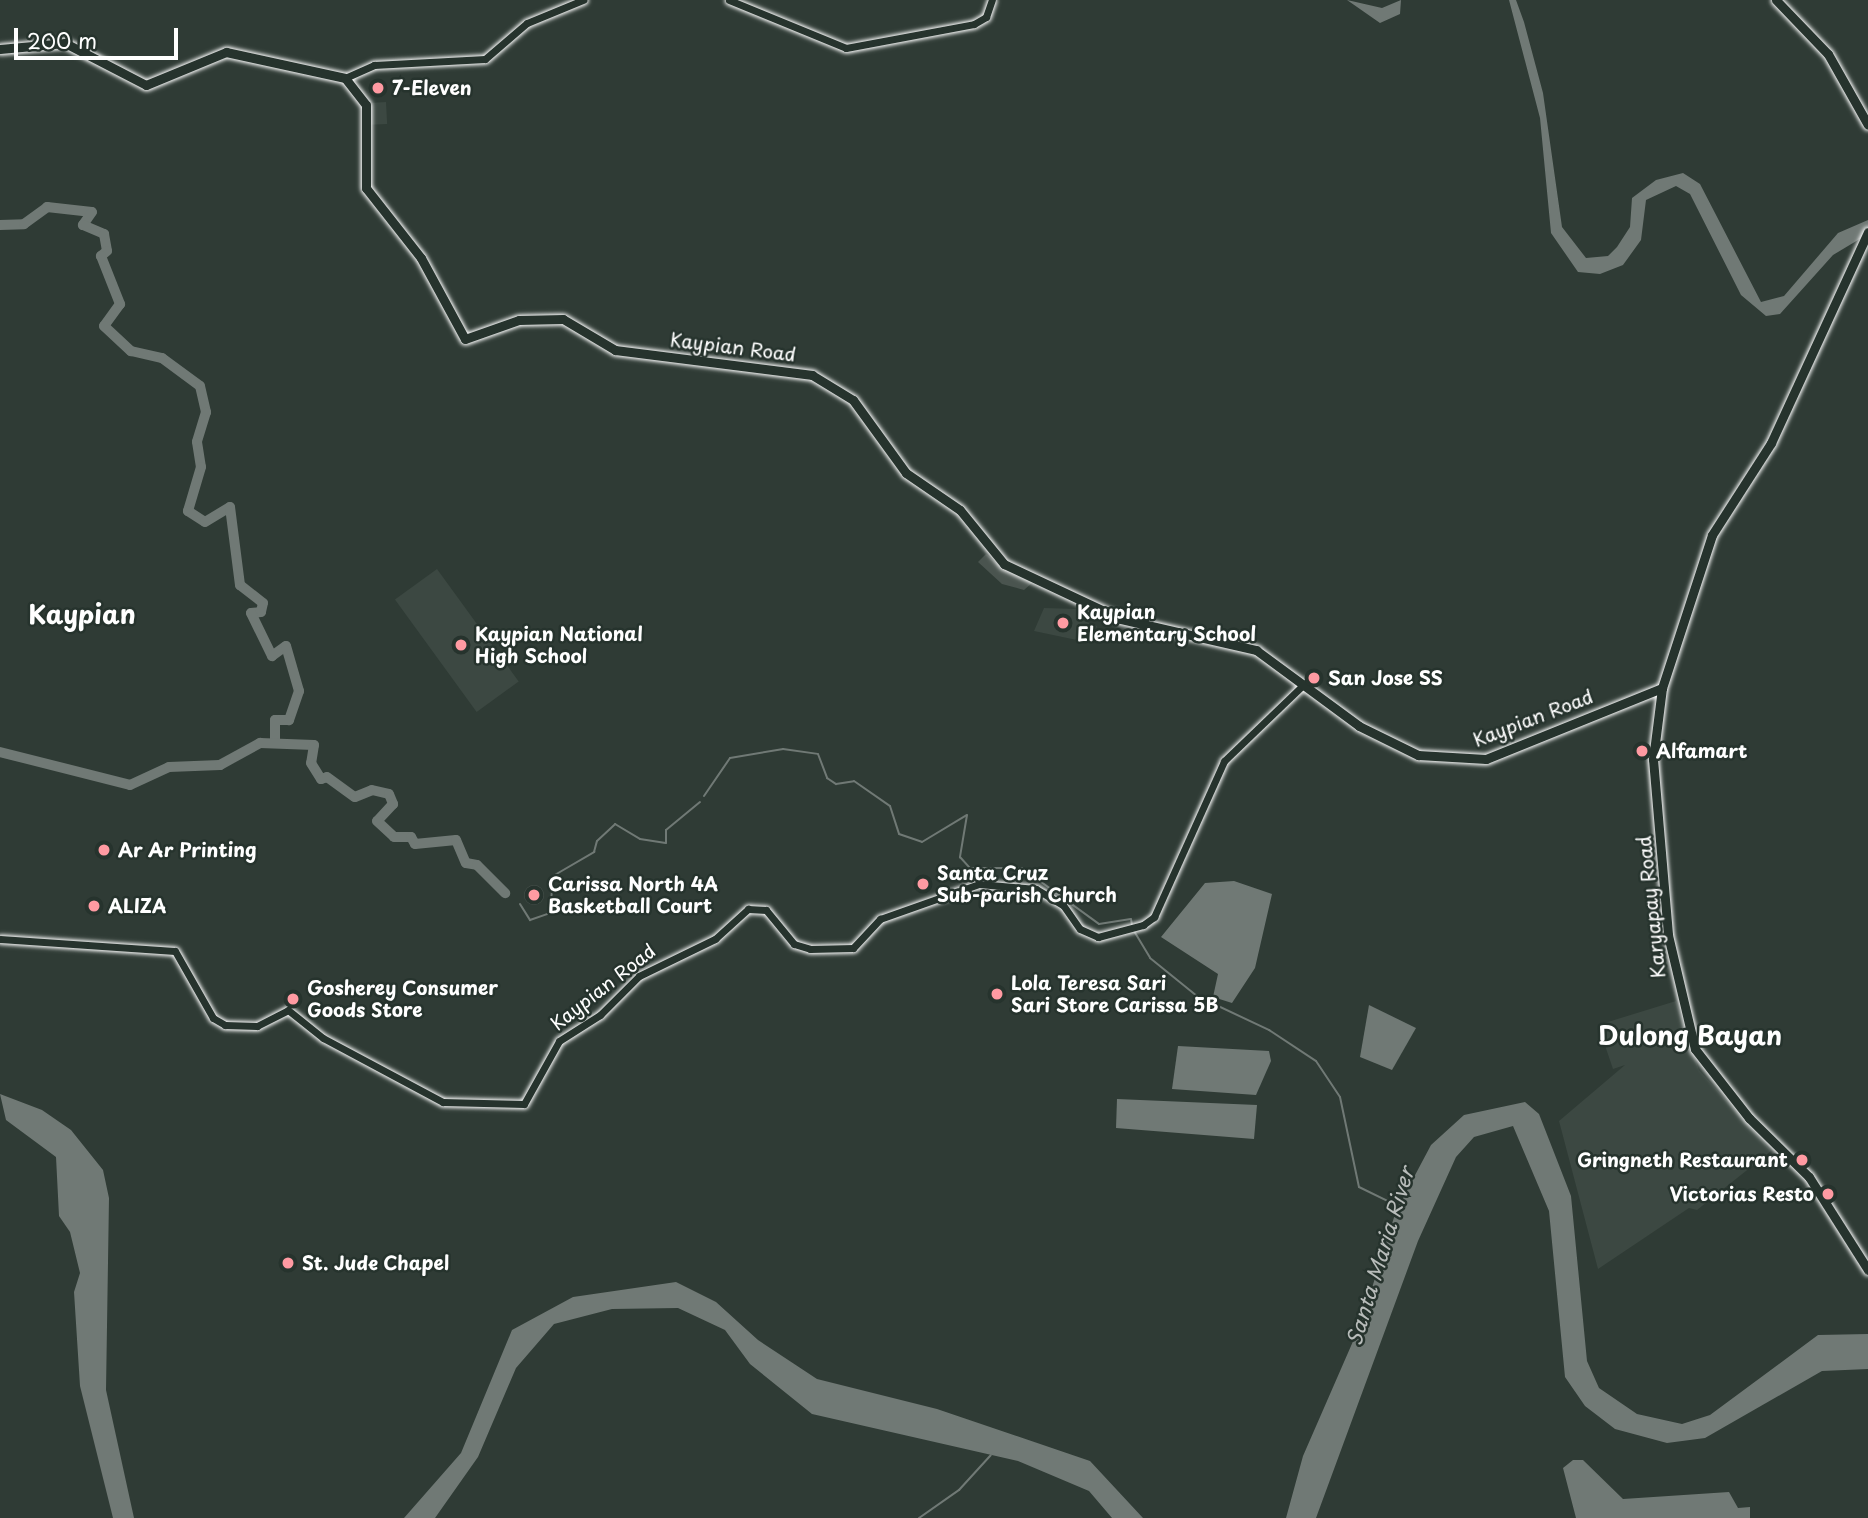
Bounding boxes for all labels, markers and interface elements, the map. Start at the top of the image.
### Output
scale bar [18,14,182,58]
text: 200 m [27,24,97,56]
place label: 7-Eleven [392,77,472,99]
marker: 7-Eleven [370,80,386,96]
street label: Kaypian Road [669,328,797,366]
district label: Kaypian [28,598,136,630]
place label: Kaypian Elementary School [1077,601,1256,645]
marker: Kaypian Elementary School [1055,615,1071,631]
place label: Kaypian National High School [475,623,643,667]
marker: Kaypian National High School [453,637,469,653]
place label: San Jose SS [1328,667,1442,689]
marker: San Jose SS [1306,670,1322,686]
street label: Kaypian Road [1470,685,1596,751]
place label: Alfamart [1656,740,1748,762]
marker: Alfamart [1634,743,1650,759]
street label: Karyapay Road [1632,835,1670,979]
place label: Ar Ar Printing [118,839,257,861]
marker: Ar Ar Printing [96,842,112,858]
place label: Santa Cruz Sub-parish Church [937,862,1117,906]
place label: Carissa North 4A Basketball Court [548,873,718,917]
marker: Santa Cruz Sub-parish Church [915,876,931,892]
marker: Carissa North 4A Basketball Court [526,887,542,903]
place label: ALIZA [108,895,166,917]
marker: ALIZA [86,898,102,914]
street label: Kaypian Road [546,939,660,1035]
place label: Lola Teresa Sari Sari Store Carissa 5B [1011,972,1219,1016]
place label: Gosherey Consumer Goods Store [307,977,499,1021]
marker: Lola Teresa Sari Sari Store Carissa 5B [989,986,1005,1002]
marker: Gosherey Consumer Goods Store [285,991,301,1007]
district label: Dulong Bayan [1598,1019,1782,1051]
place label: Gringneth Restaurant [1577,1149,1788,1171]
marker: Gringneth Restaurant [1794,1152,1810,1168]
water label: Santa Maria River [1340,1163,1418,1349]
place label: Victorias Resto [1668,1183,1814,1205]
marker: Victorias Resto [1820,1186,1836,1202]
place label: St. Jude Chapel [302,1252,451,1274]
marker: St. Jude Chapel [280,1255,296,1271]

